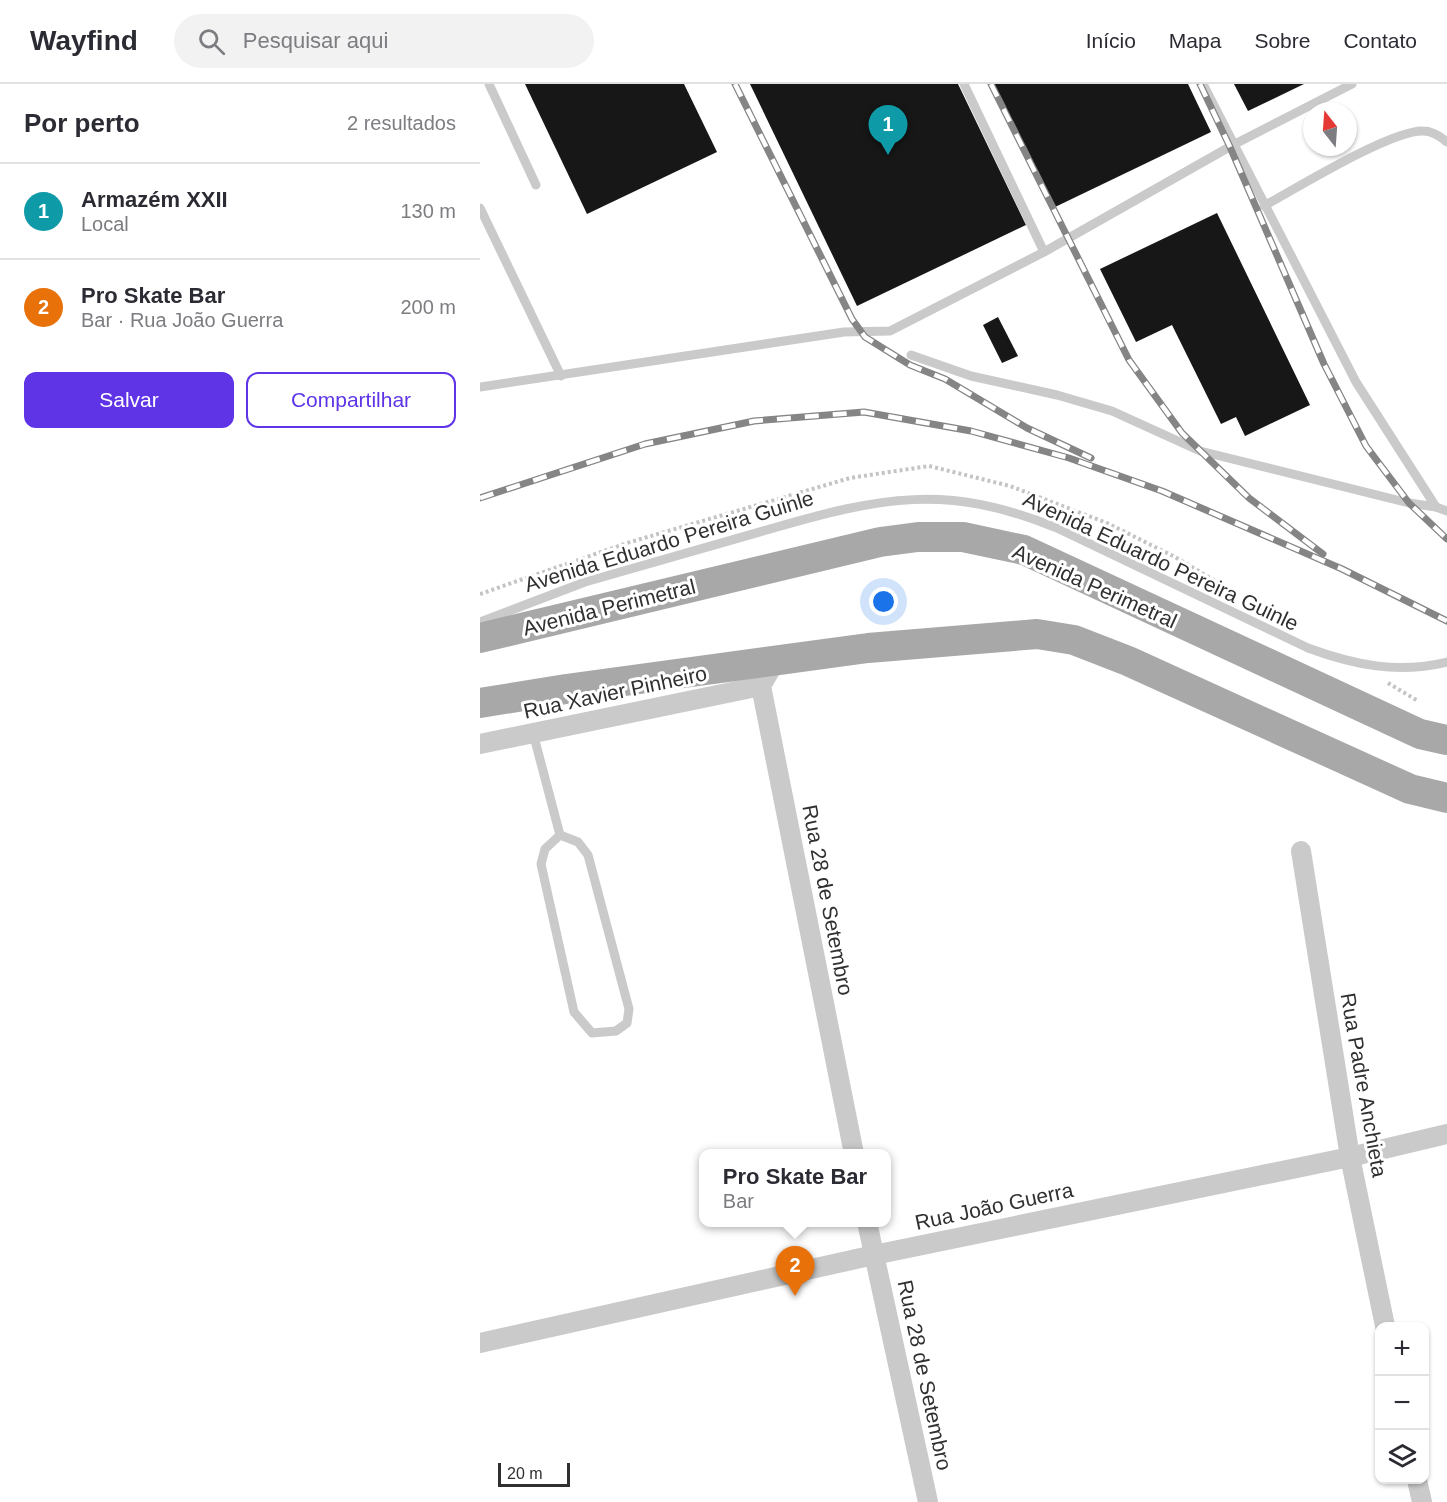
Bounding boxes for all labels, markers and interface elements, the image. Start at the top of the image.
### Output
search box [174,14,594,68]
text: Wayfind [30,25,138,56]
icon: search [195,25,228,58]
text: Pesquisar aqui [243,28,388,53]
text: Início [1086,29,1136,52]
text: Mapa [1169,29,1221,52]
text: Sobre [1254,29,1310,52]
text: Contato [1343,29,1417,52]
north arrow [1303,102,1357,156]
pin: 1 [868,106,908,155]
text: Por perto [24,108,140,138]
text: 2 resultados [347,112,456,134]
text: Armazém XXII [81,187,228,212]
text: 1 [38,200,49,222]
text: 130 m [400,200,456,222]
text: Local [81,213,129,235]
text: Pro Skate Bar [81,283,225,308]
text: 2 [38,296,49,318]
text: 200 m [400,296,456,318]
text: Bar · Rua João Guerra [81,309,283,331]
button: Salvar [24,372,234,428]
button: Compartilhar [246,372,456,428]
street label: Avenida Eduardo Pereira Guinle [522,486,816,596]
street label: Avenida Eduardo Pereira Guinle [1020,487,1302,635]
street label: Avenida Perimetral [1009,539,1181,633]
street label: Avenida Perimetral [520,574,698,640]
your location [869,587,898,616]
street label: Rua Xavier Pinheiro [521,661,709,723]
street label: Rua 28 de Setembro [798,803,858,997]
street label: Rua Padre Anchieta [1336,991,1392,1179]
popup [699,1149,891,1227]
text: Pro Skate Bar [723,1164,867,1189]
street label: Rua João Guerra [913,1178,1075,1234]
text: Bar [723,1190,754,1212]
pin: 2 [776,1246,814,1296]
street label: Rua 28 de Setembro [894,1278,956,1472]
map controls [1375,1322,1429,1484]
button: + [1375,1322,1429,1376]
button: − [1375,1376,1429,1430]
button: layers [1375,1430,1429,1484]
scale bar [498,1460,570,1488]
text: 20 m [507,1465,543,1482]

